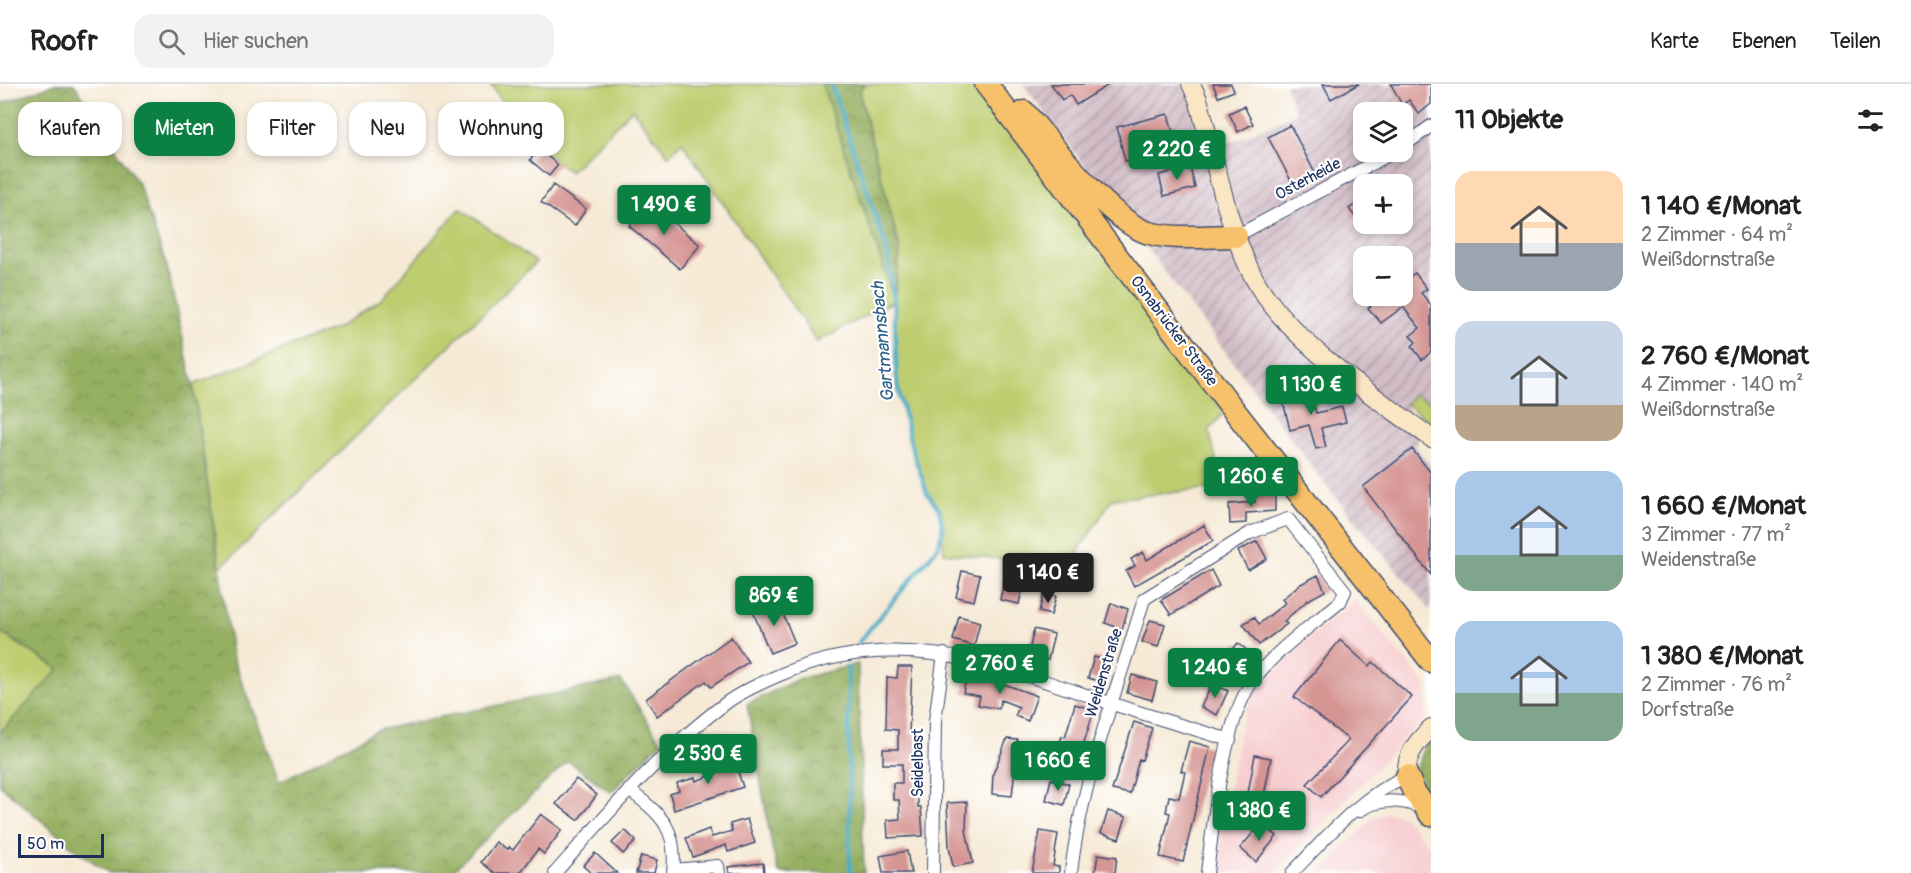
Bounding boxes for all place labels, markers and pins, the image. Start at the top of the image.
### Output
pin: 2 220 € [1122,130,1232,181]
pin: 1 490 € [609,185,719,236]
pin: 1 130 € [1256,365,1366,416]
pin: 1 260 € [1196,457,1306,508]
pin: 1 140 € [993,553,1103,604]
pin: 869 € [732,576,816,627]
pin: 2 760 € [945,644,1055,695]
pin: 1 240 € [1160,648,1270,699]
pin: 2 530 € [653,734,763,785]
pin: 1 660 € [1003,741,1113,792]
pin: 1 380 € [1204,791,1314,842]

